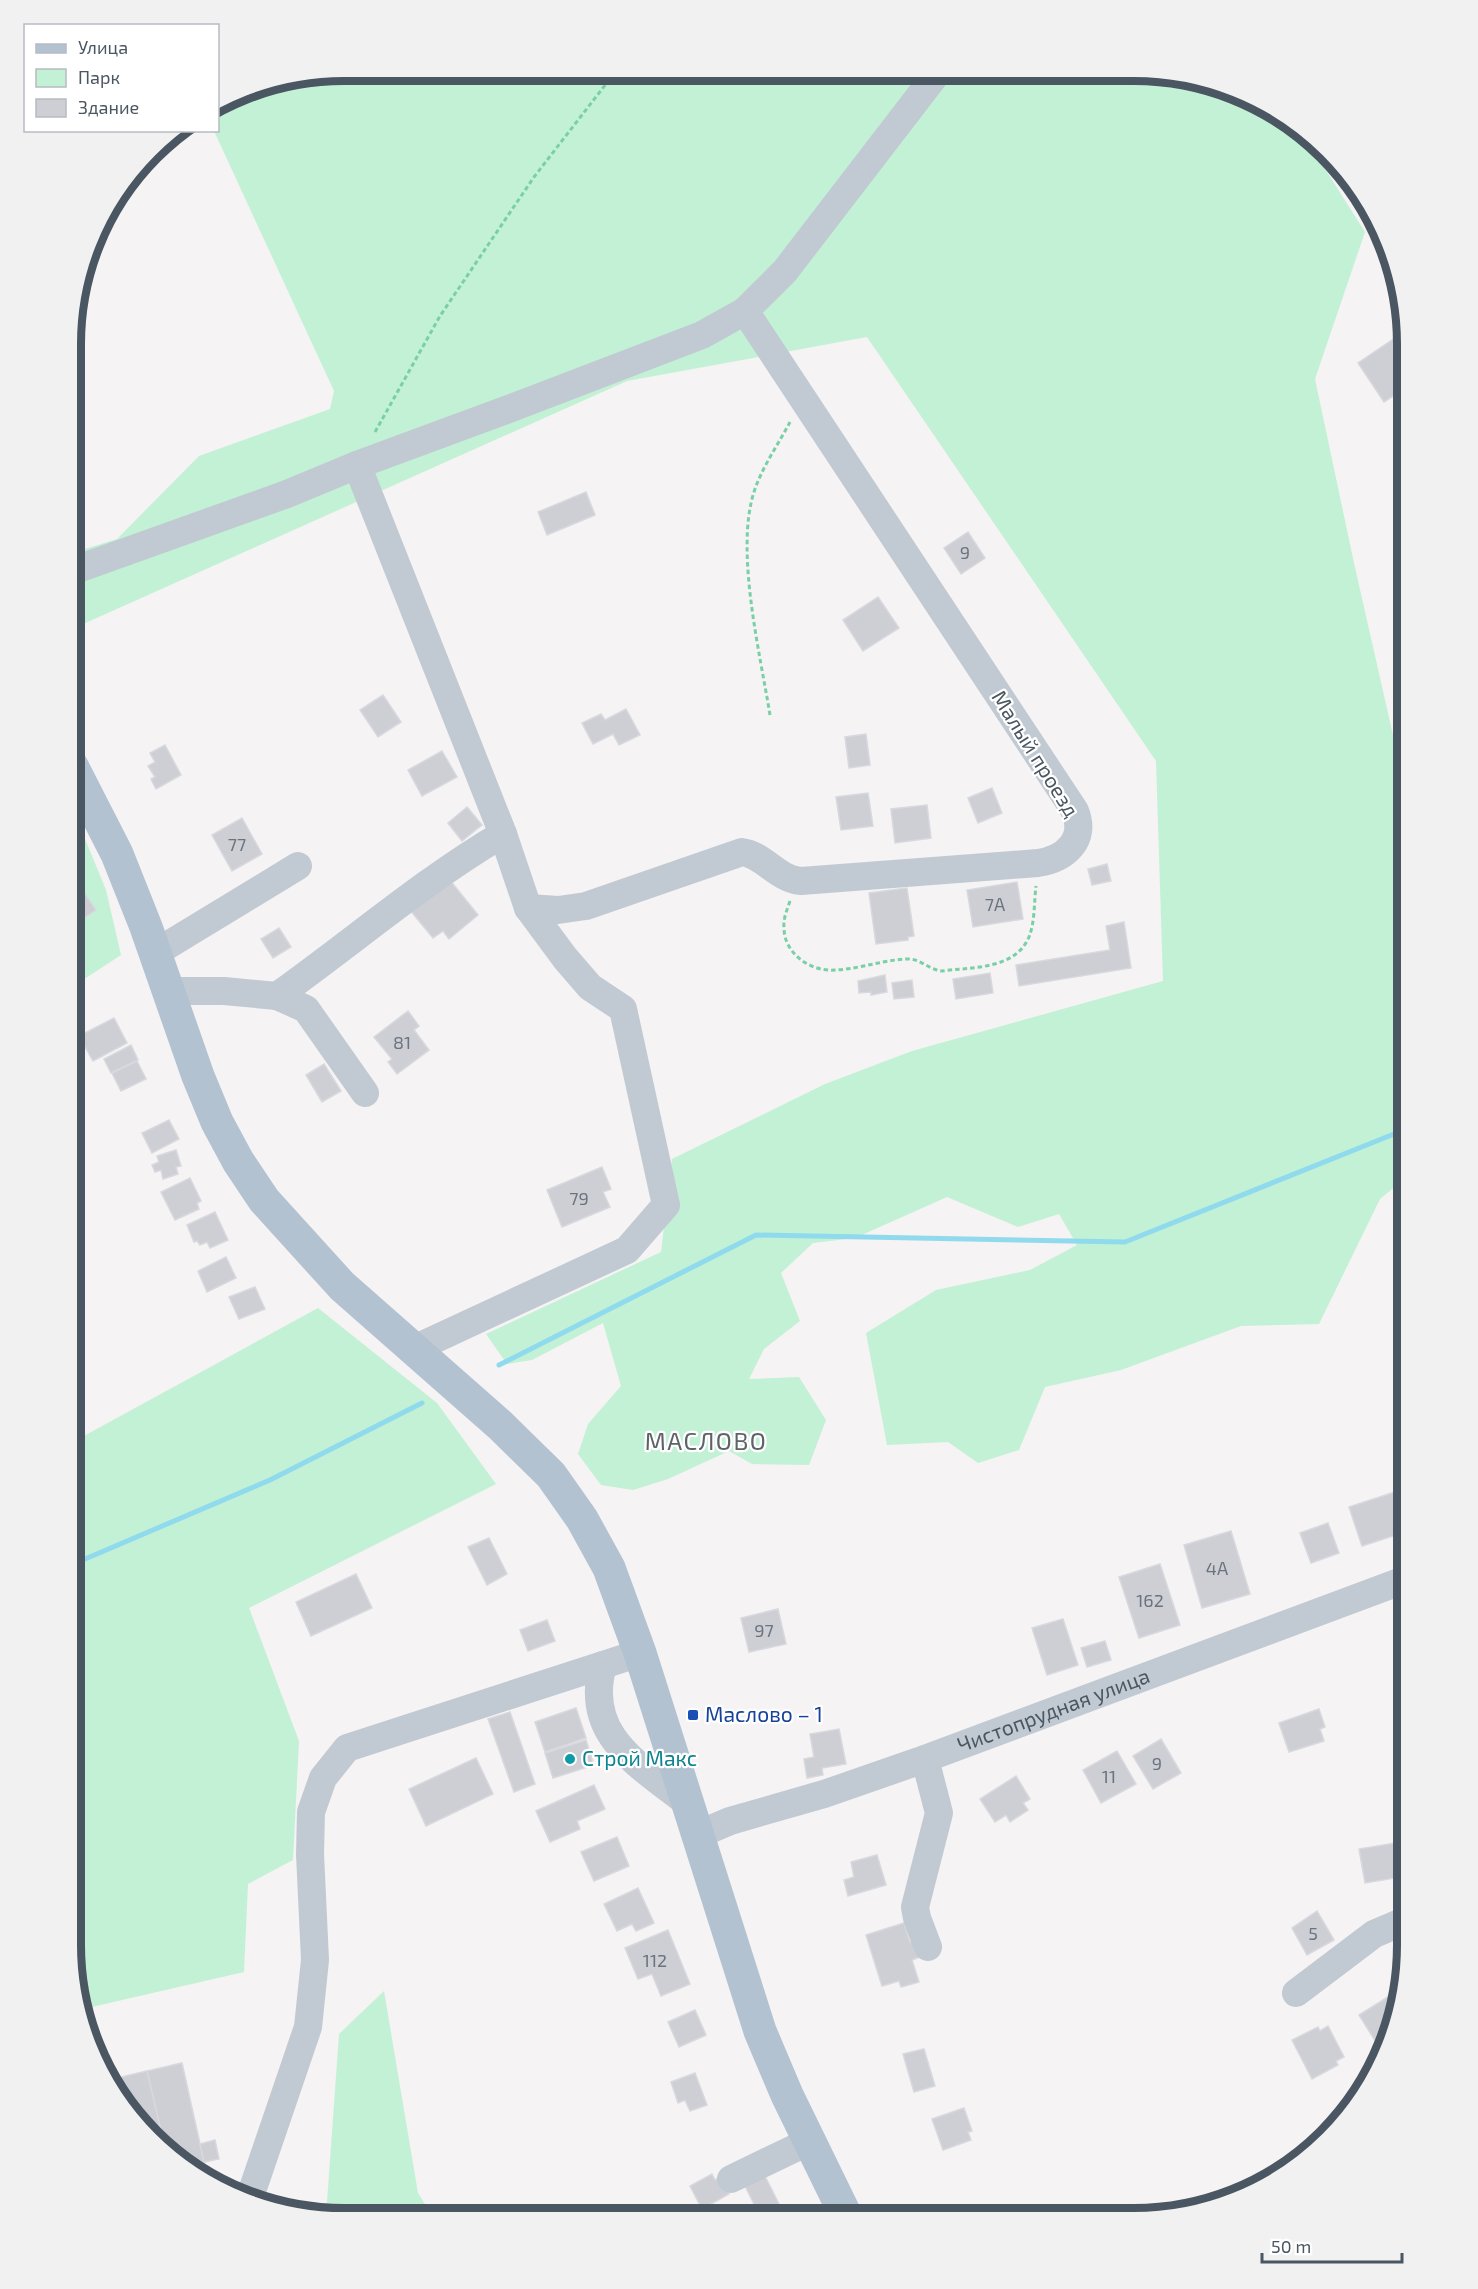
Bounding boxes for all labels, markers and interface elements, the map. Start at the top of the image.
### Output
legend [24,24,219,132]
text: Улица [78,36,128,58]
text: Парк [78,66,120,88]
text: Здание [78,96,139,118]
house number: 9 [960,541,970,563]
street label: Малый проезд [987,685,1085,821]
house number: 77 [228,833,246,855]
house number: 7А [985,893,1006,915]
house number: 81 [393,1031,411,1053]
house number: 79 [569,1187,589,1209]
district label: МАСЛОВО [645,1426,767,1455]
house number: 4А [1206,1557,1229,1579]
house number: 162 [1136,1589,1164,1611]
house number: 97 [754,1619,774,1641]
street label: Чистопрудная улица [954,1662,1153,1757]
place label: Маслово – 1 [705,1701,823,1726]
marker: Маслово – 1 [686,1708,700,1722]
place label: Строй Макс [582,1745,697,1770]
marker: Строй Макс [563,1752,577,1766]
house number: 9 [1152,1752,1162,1774]
house number: 11 [1102,1765,1116,1787]
house number: 5 [1308,1922,1318,1944]
house number: 112 [643,1949,667,1971]
scale bar [1262,2226,1402,2264]
text: 50 m [1271,2235,1311,2257]

